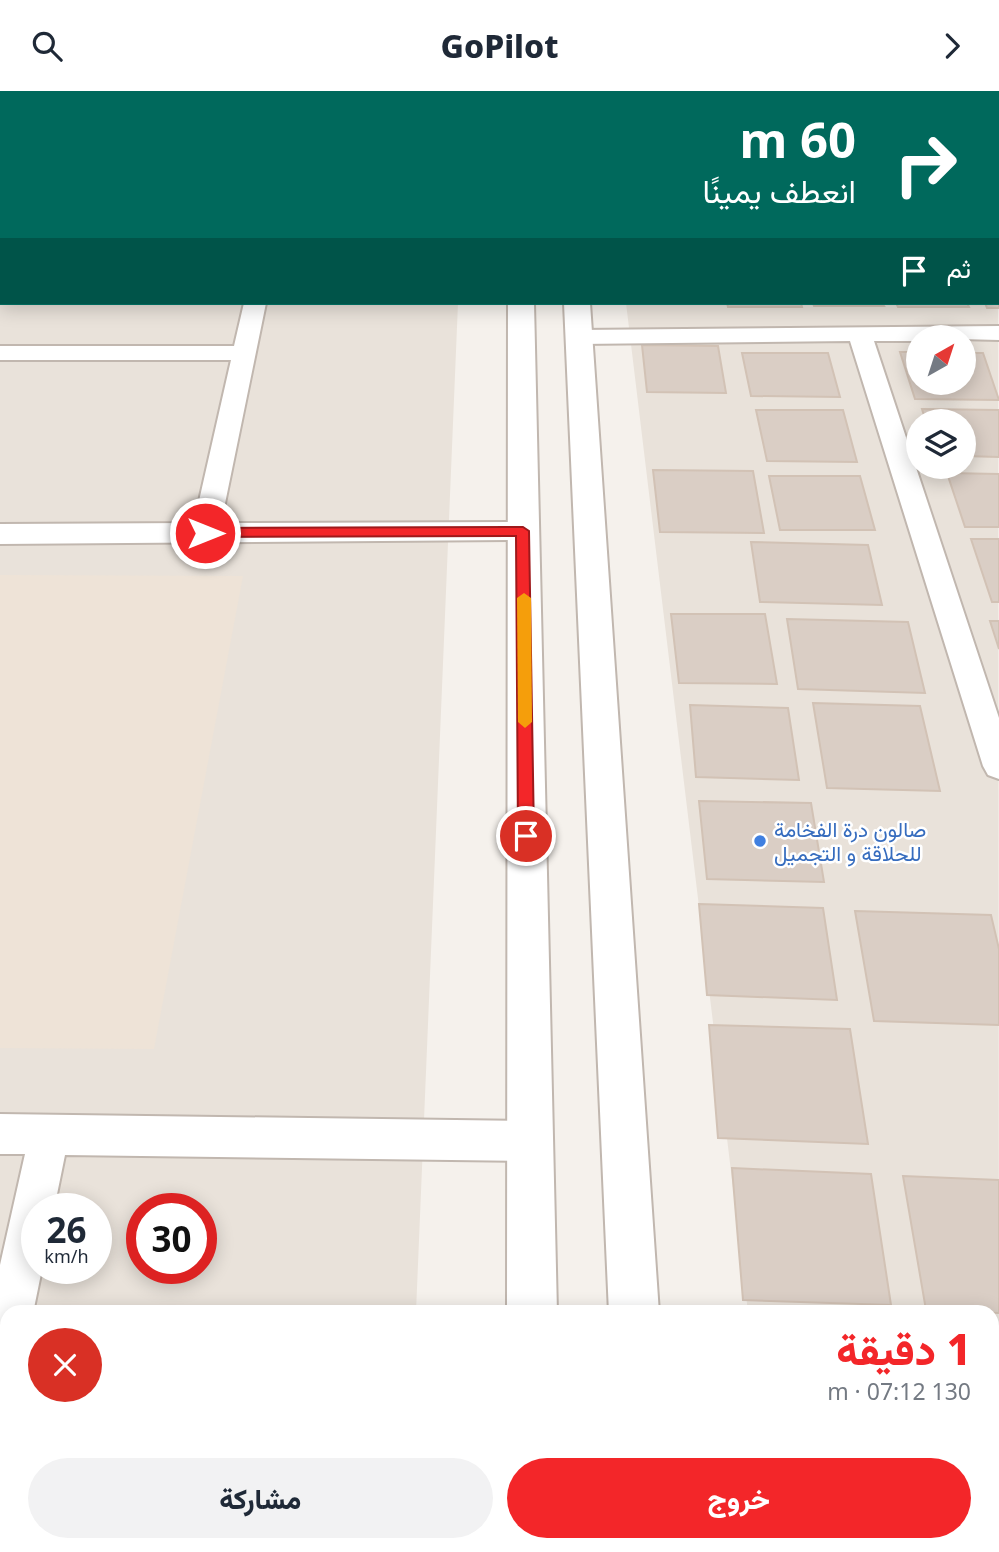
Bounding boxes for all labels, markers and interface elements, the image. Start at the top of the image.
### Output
text: GoPilot [441,24,558,67]
icon: search [28,27,66,65]
icon: forward [933,27,971,65]
text: 60 m [739,106,856,172]
icon: right [880,119,971,210]
text: انعطف يمينًا [702,169,856,212]
text: ثم [947,250,971,286]
icon: arrive [895,252,933,290]
north arrow [906,325,976,395]
map controls [906,325,976,479]
button: layers [906,409,976,479]
position arrow [168,496,242,570]
pin [496,806,556,866]
place label: صالون درة الفخامة للحلاقة و التجميل [774,815,926,867]
icon: arrive [507,817,545,855]
marker: صالون درة الفخامة للحلاقة و التجميل [752,833,768,849]
speed limit sign: 30 [126,1193,217,1284]
text: 26 [46,1206,87,1253]
text: km/h [44,1244,89,1268]
text: 1 دقيقة [836,1320,971,1377]
button: close [28,1328,102,1402]
text: 130 m · 07:12 [827,1375,971,1407]
button: مشاركة [28,1458,493,1538]
button: خروج [507,1458,971,1538]

